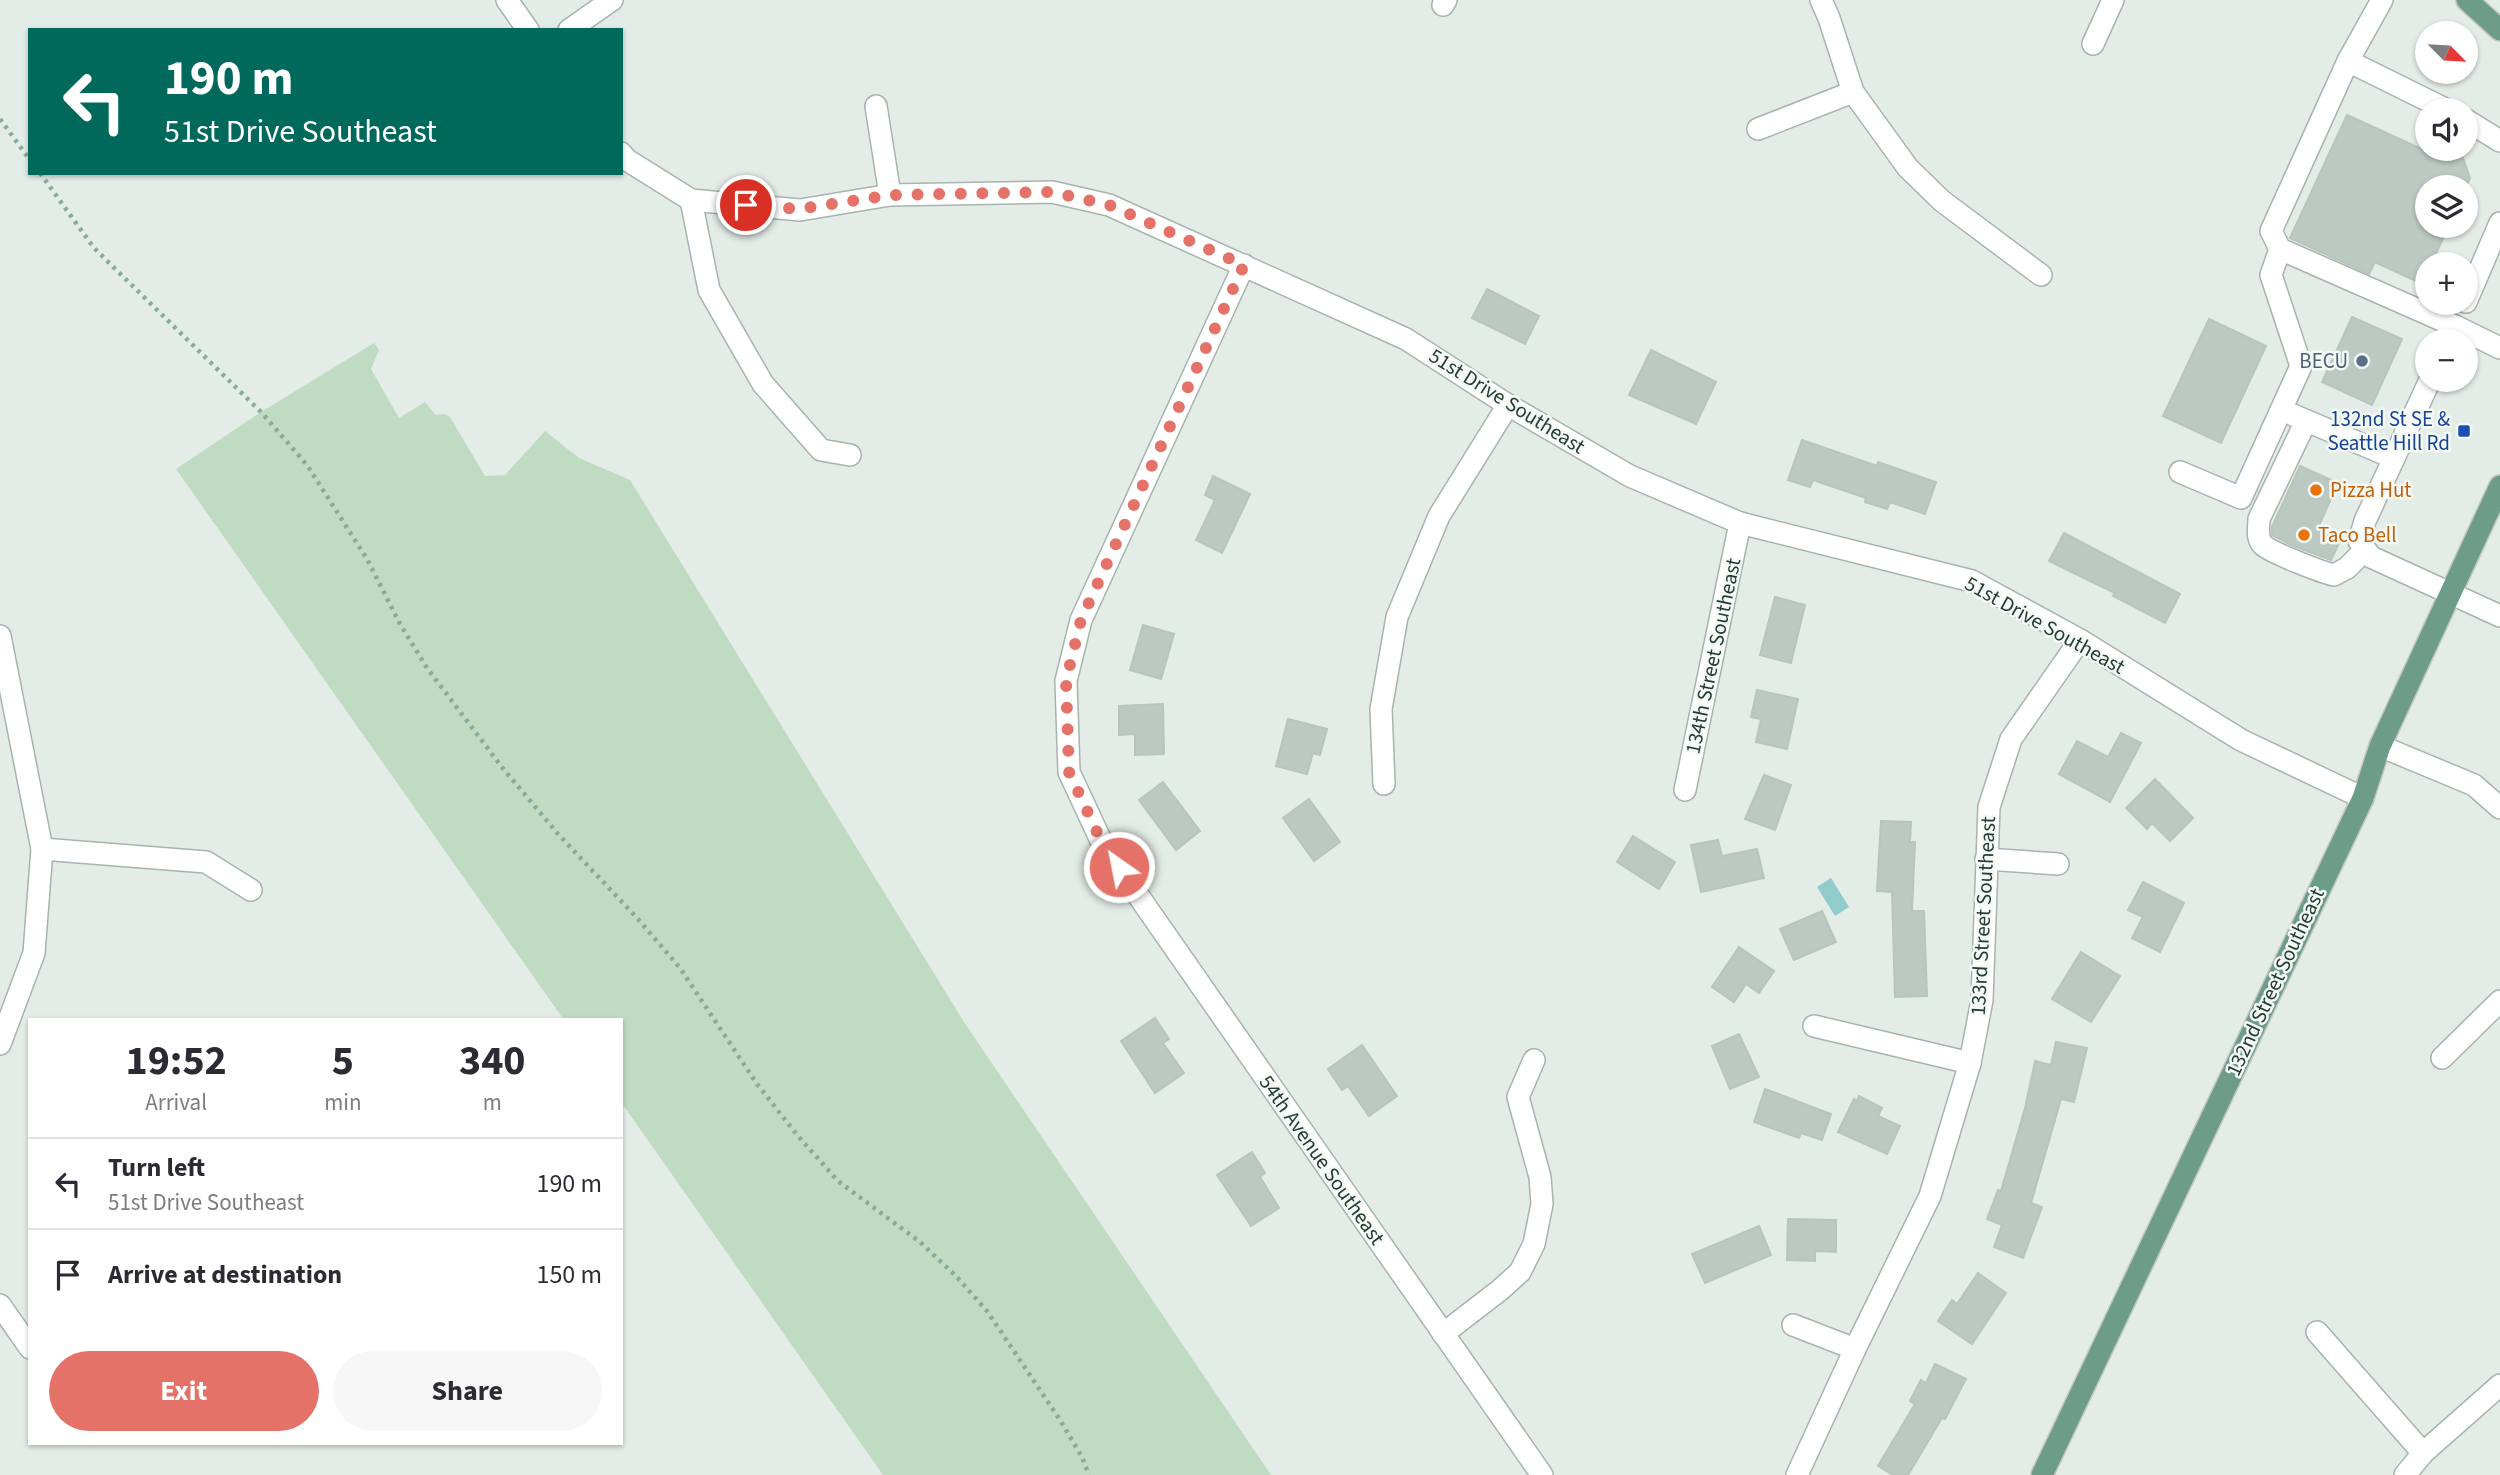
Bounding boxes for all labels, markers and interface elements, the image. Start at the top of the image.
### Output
north arrow [2415,21,2478,84]
map controls [2415,21,2478,392]
text: 190 m [164,44,293,114]
icon: left [49,56,140,147]
button: sound [2415,98,2478,161]
text: 51st Drive Southeast [164,109,437,155]
pin [716,175,776,235]
button: layers [2415,175,2478,238]
icon: arrive [727,186,765,224]
button: + [2415,252,2478,315]
button: − [2415,329,2478,392]
street label: 51st Drive Southeast [1423,341,1591,461]
place label: BECU [2299,346,2348,376]
marker: BECU [2354,353,2370,369]
place label: 132nd St SE & Seattle Hill Rd [2327,404,2450,458]
marker: 132nd St SE & Seattle Hill Rd [2456,423,2472,439]
place label: Pizza Hut [2330,475,2411,505]
marker: Pizza Hut [2308,482,2324,498]
place label: Taco Bell [2318,520,2397,550]
marker: Taco Bell [2296,527,2312,543]
street label: 134th Street Southeast [1678,555,1748,757]
street label: 51st Drive Southeast [1959,568,2131,682]
street label: 133rd Street Southeast [1963,815,2003,1017]
position arrow [1082,830,1156,904]
street label: 132nd Street Southeast [2218,883,2332,1081]
text: 19:52 [125,1031,227,1091]
text: 5 [332,1031,354,1091]
text: 340 [459,1031,526,1091]
street label: 54th Avenue Southeast [1252,1069,1392,1251]
text: Arrival [145,1086,207,1119]
text: min [324,1086,362,1119]
text: m [483,1086,502,1119]
text: Turn left [108,1149,205,1186]
icon: left [49,1165,87,1203]
text: 190 m [536,1165,602,1202]
text: 51st Drive Southeast [108,1186,304,1219]
icon: arrive [49,1256,87,1294]
text: Arrive at destination [108,1256,342,1293]
text: 150 m [536,1256,602,1293]
button: Exit [49,1351,319,1431]
button: Share [333,1351,602,1431]

